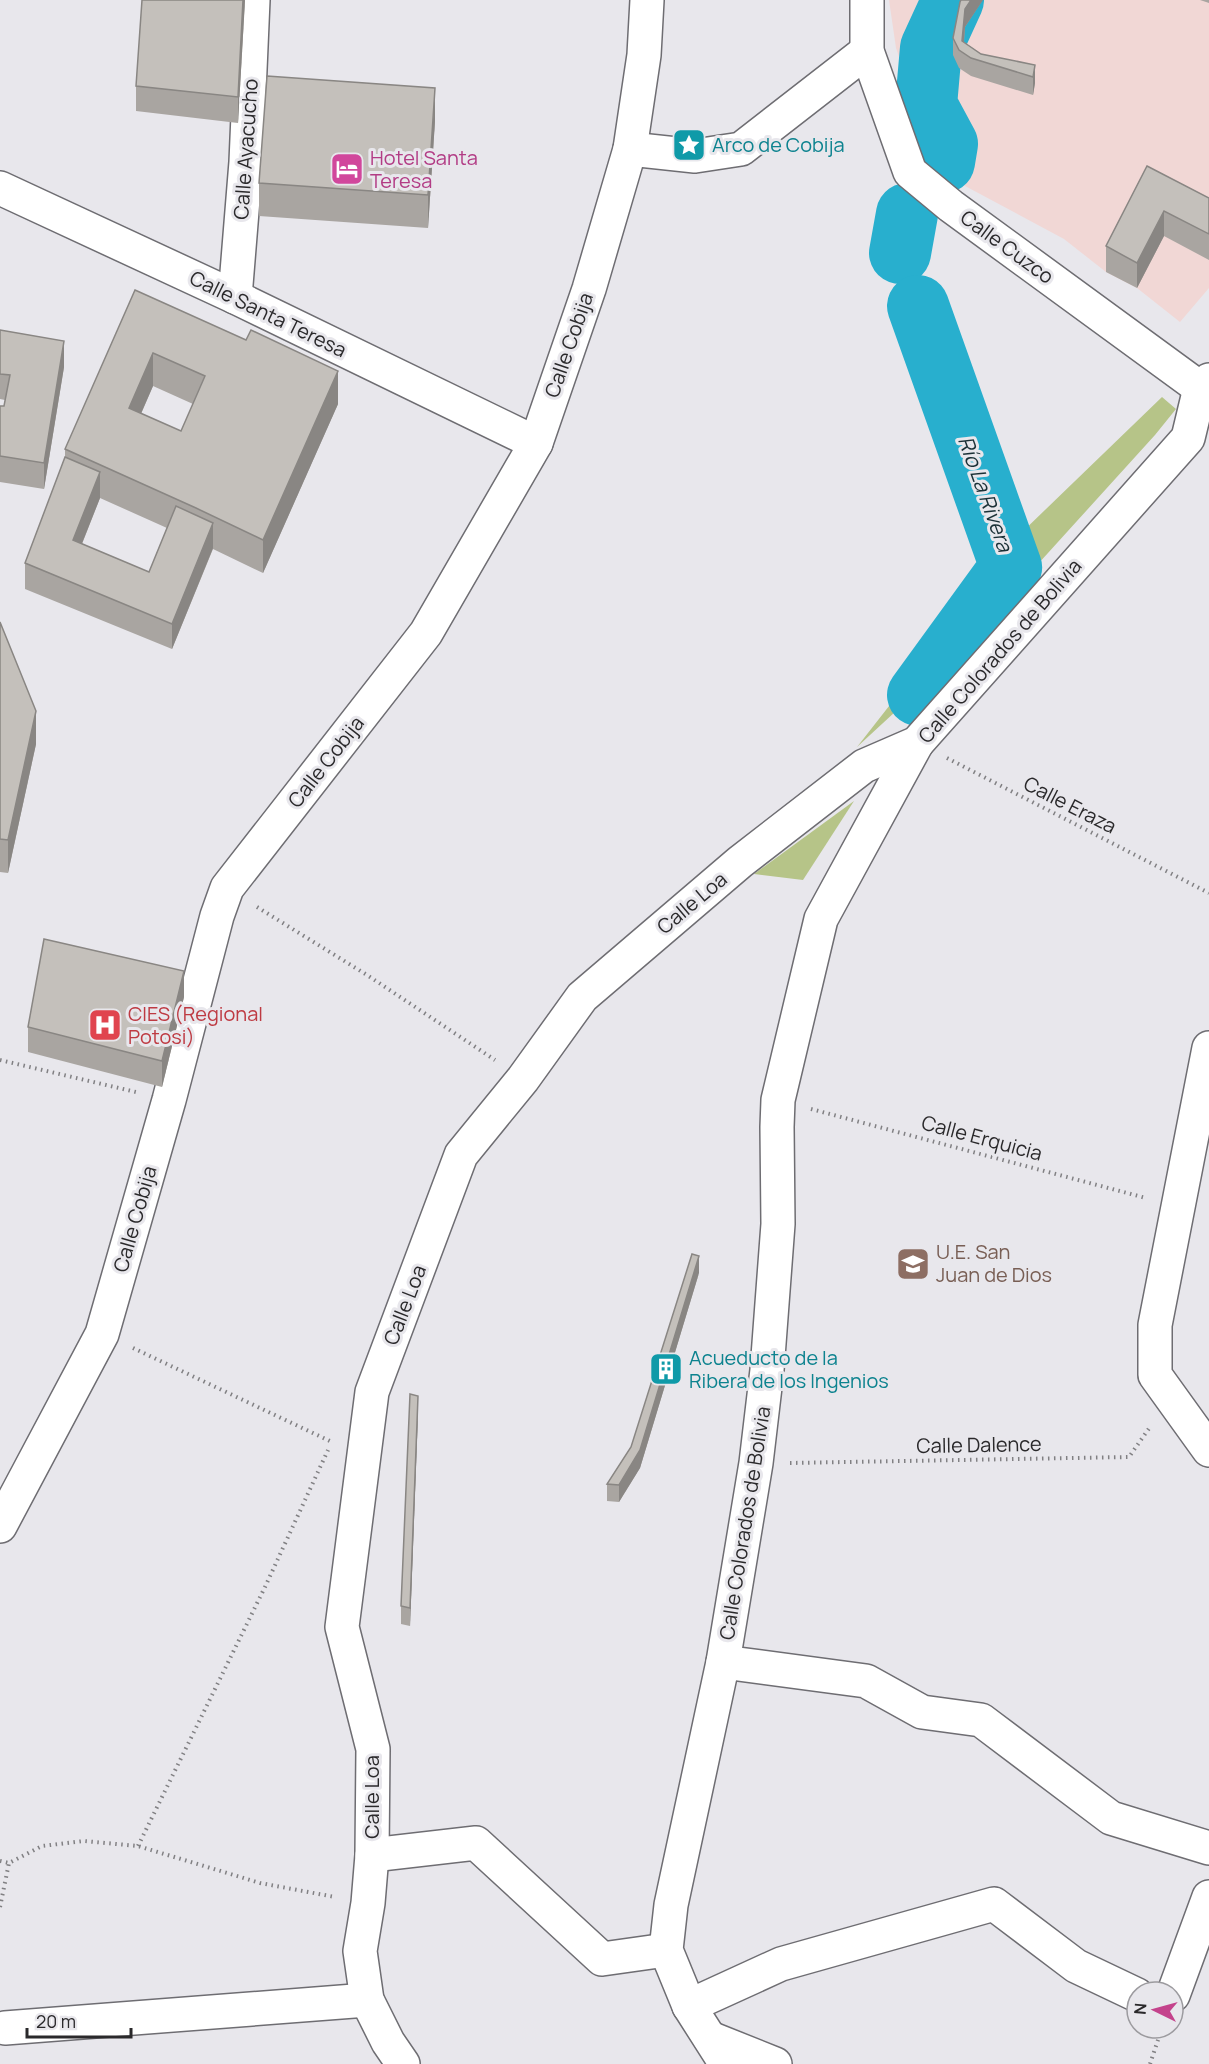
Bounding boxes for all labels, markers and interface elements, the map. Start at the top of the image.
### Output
street label: Calle Ayacucho [227,77,264,220]
place icon: Arco de Cobija [671,127,707,163]
place label: Arco de Cobija [712,131,845,158]
place label: Hotel Santa Teresa [370,144,478,194]
hotel icon: Hotel Santa Teresa [329,151,365,187]
street label: Calle Cuzco [955,204,1059,290]
street label: Calle Santa Teresa [185,264,351,363]
street label: Calle Cobija [538,289,599,401]
water label: Río La Rivera [952,432,1020,556]
street label: Calle Colorados de Bolivia [912,553,1087,749]
street label: Calle Cobija [281,710,370,813]
street label: Calle Eraza [1019,770,1121,839]
street label: Calle Loa [651,865,732,940]
place label: CIES (Regional Potosi) [128,1000,263,1050]
hospital icon: CIES (Regional Potosi) [87,1007,123,1043]
street label: Calle Erquicia [919,1108,1046,1167]
street label: Calle Cobija [106,1163,163,1275]
place label: U.E. San Juan de Dios [936,1238,1052,1288]
school or university icon: U.E. San Juan de Dios [895,1246,931,1282]
street label: Calle Loa [377,1261,432,1349]
place label: Acueducto de la Ribera de los Ingenios [689,1344,889,1394]
building icon: Acueducto de la Ribera de los Ingenios [648,1351,684,1387]
street label: Calle Colorados de Bolivia [713,1404,776,1642]
street label: Calle Dalence [916,1430,1042,1459]
street label: Calle Loa [358,1755,385,1839]
north arrow [1125,1980,1185,2040]
scale bar [27,2001,130,2039]
text: N [1129,2002,1152,2015]
text: 20 m [36,2009,76,2033]

